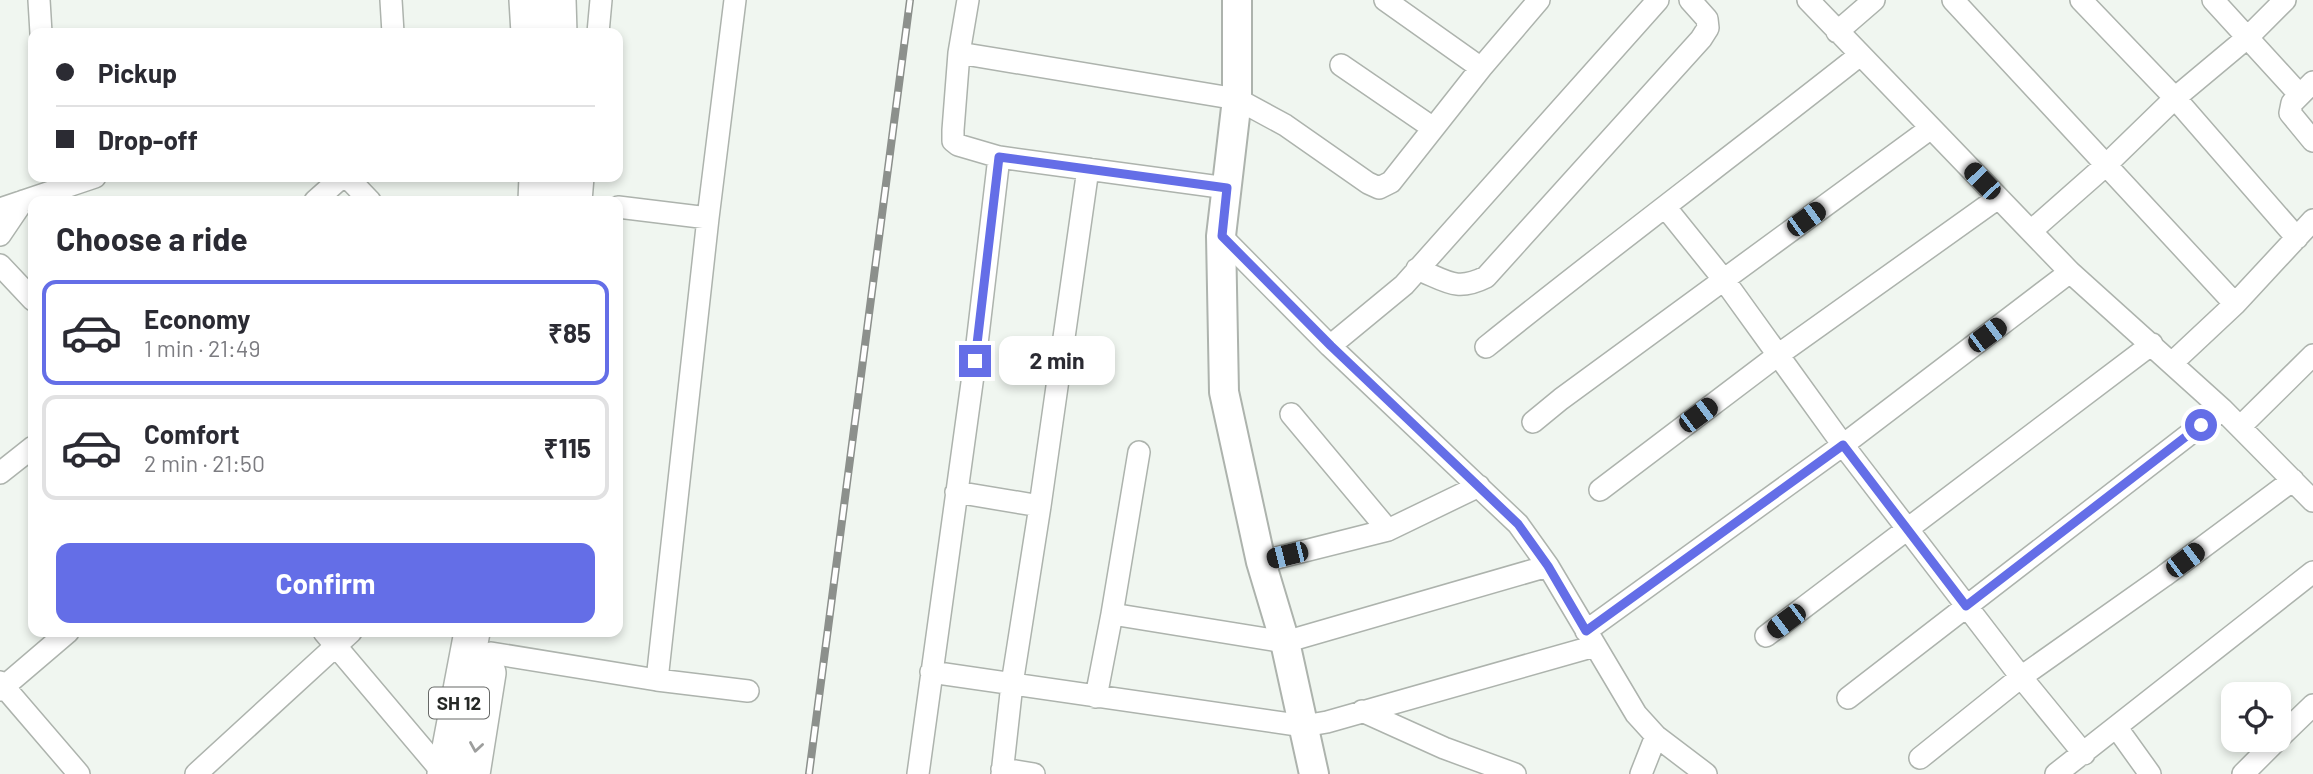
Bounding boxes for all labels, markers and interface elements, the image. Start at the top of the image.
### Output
text: Pickup [98,57,177,88]
text: Drop-off [98,124,198,155]
car [1960,159,2005,203]
car [1783,198,1830,240]
text: Choose a ride [56,219,248,257]
icon: car [60,301,123,364]
text: Economy [144,303,250,334]
car [1964,314,2011,356]
text: ₹85 [548,317,591,348]
text: 1 min · 21:49 [144,334,260,362]
callout: 2 min [1000,336,1115,386]
route end [959,345,991,377]
text: 2 min [1029,346,1085,374]
car [1675,394,1722,436]
route start [2185,409,2217,441]
icon: car [60,416,123,479]
text: Comfort [144,418,240,449]
text: ₹115 [544,432,591,463]
text: 2 min · 21:50 [144,449,265,477]
car [2162,539,2209,581]
car [1265,540,1310,570]
button: Confirm [56,543,595,623]
car [1763,600,1810,642]
map controls [2221,682,2291,752]
button: locate [2221,682,2291,752]
road number: SH 12 [429,688,489,718]
one-way arrow [469,742,484,753]

